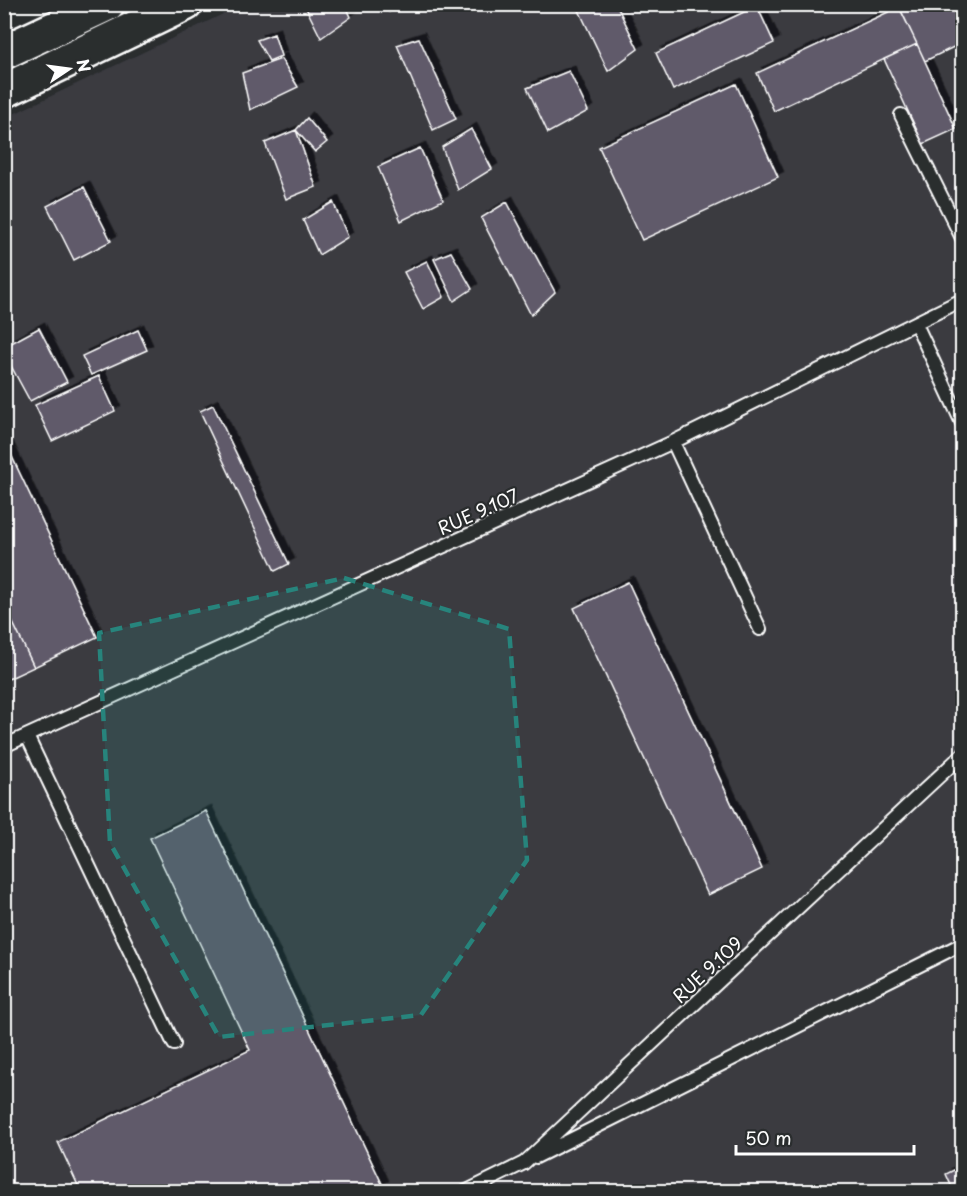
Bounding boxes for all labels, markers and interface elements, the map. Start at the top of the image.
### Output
north arrow [39,39,99,99]
text: N [71,57,98,74]
street label: RUE 9.107 [433,481,523,541]
street label: RUE 9.109 [666,929,748,1009]
scale bar [736,1118,914,1156]
text: 50 m [745,1124,792,1151]

